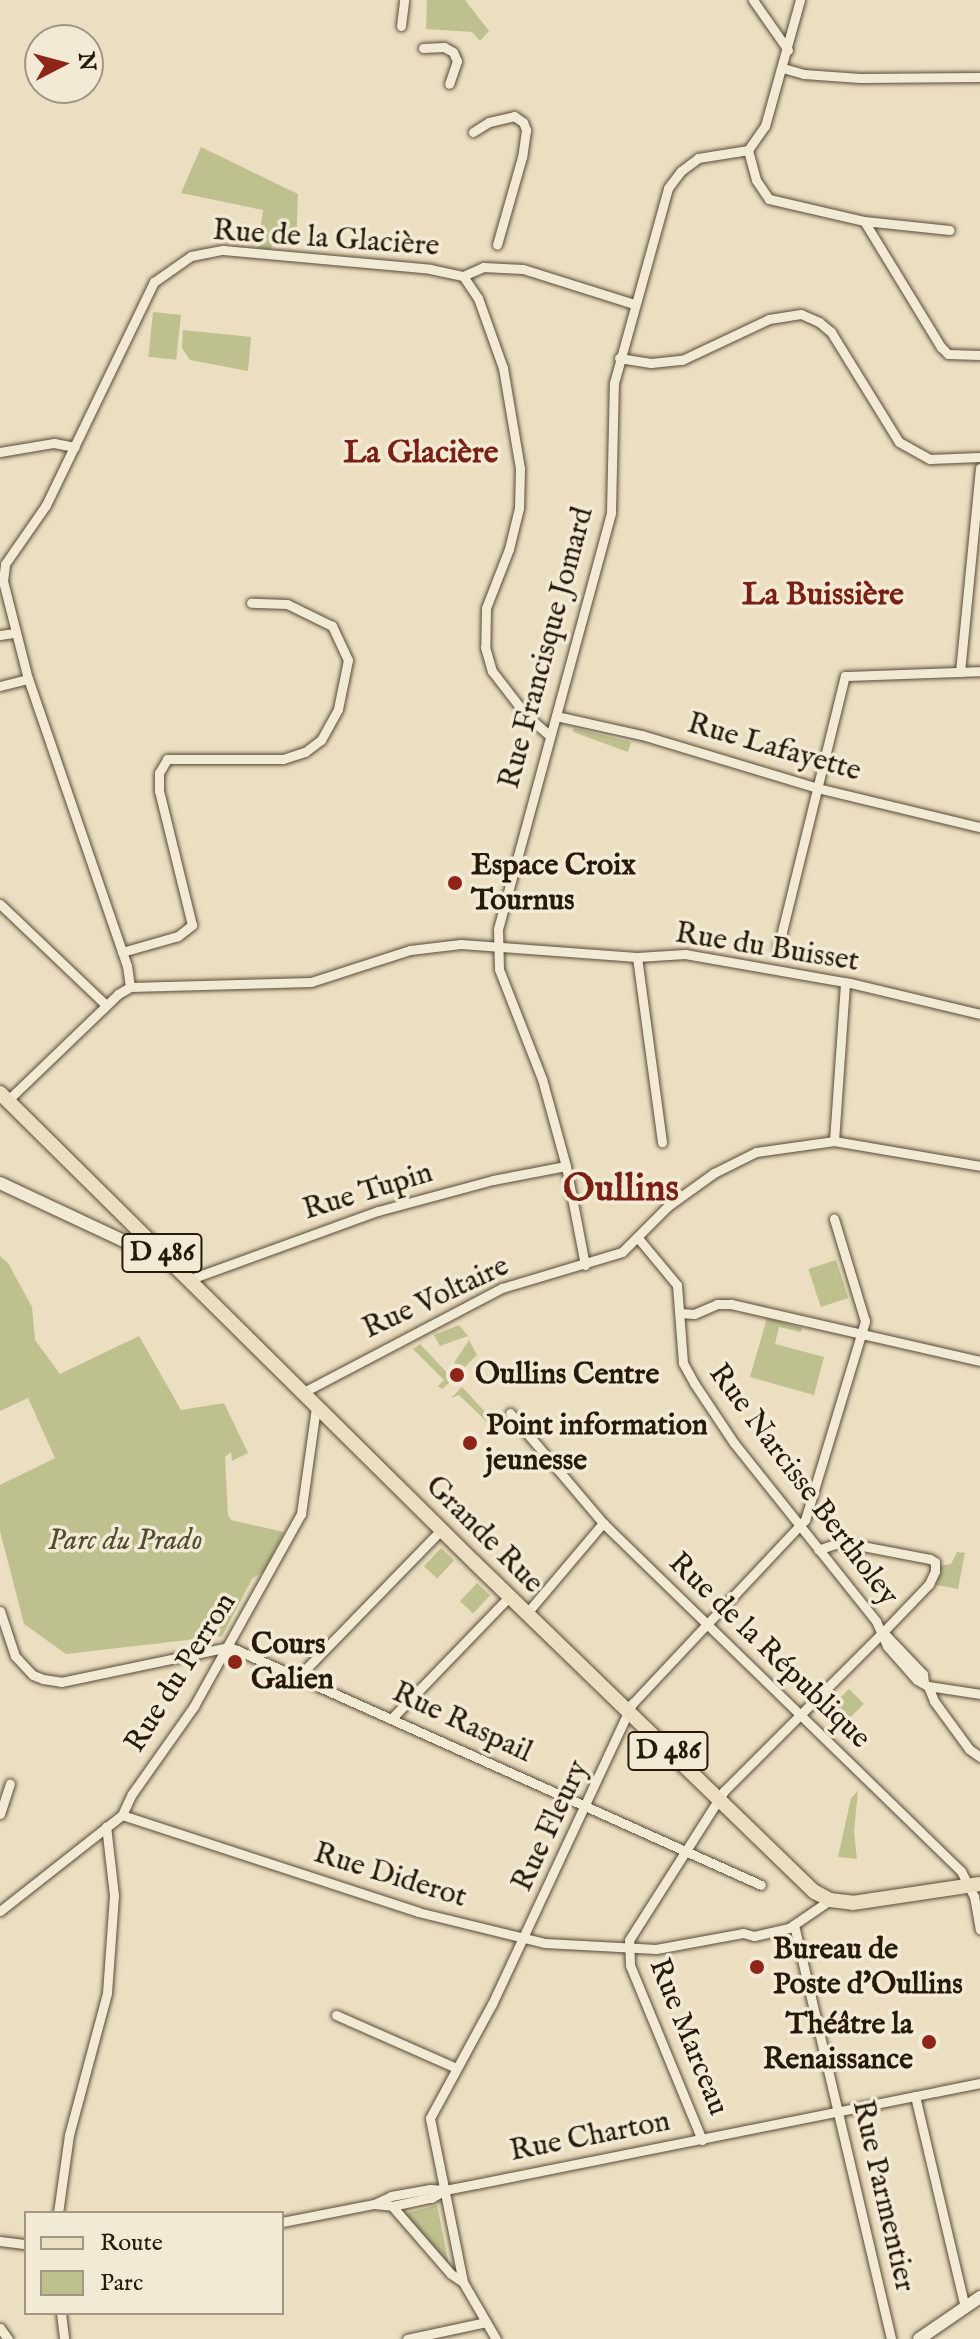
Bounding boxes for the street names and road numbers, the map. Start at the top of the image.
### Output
street label: Rue de la Glacière [212,213,440,265]
street label: Rue Francisque Jomard [492,503,602,793]
street label: Rue Lafayette [683,706,865,790]
street label: Rue du Buisset [673,916,861,980]
street label: Rue Tupin [299,1155,437,1229]
road number: D 486 [120,1229,204,1277]
street label: Rue Voltaire [357,1249,515,1347]
street label: Rue Narcisse Bertholey [700,1357,906,1613]
street label: Grande Rue [417,1468,551,1602]
street label: Rue de la République [661,1545,877,1757]
street label: Rue du Perron [118,1587,244,1759]
street label: Rue Raspail [386,1675,538,1771]
road number: D 486 [626,1727,710,1775]
street label: Rue Fleury [505,1755,597,1897]
street label: Rue Diderot [309,1836,471,1916]
street label: Rue Marceau [640,1953,736,2121]
street label: Rue Parmentier [843,2097,923,2295]
street label: Rue Charton [507,2104,673,2170]

